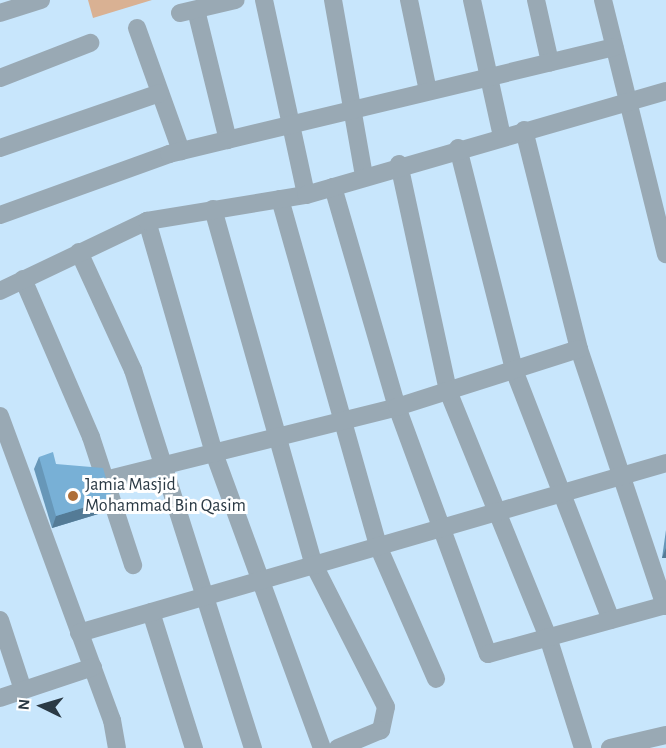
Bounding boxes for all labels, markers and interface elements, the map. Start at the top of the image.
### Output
place label: Jamia Masjid Mohammad Bin Qasim [85,475,246,518]
marker: Jamia Masjid Mohammad Bin Qasim [66,489,80,503]
north arrow [12,676,72,736]
text: N [16,698,33,711]

